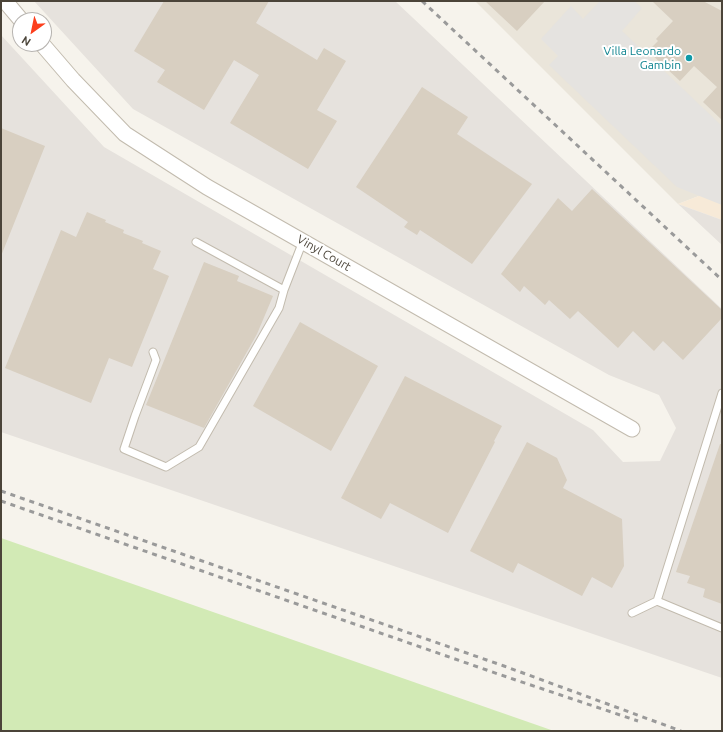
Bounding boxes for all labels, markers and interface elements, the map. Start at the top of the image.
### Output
north arrow [12,12,52,52]
text: N [19,34,33,48]
place label: Villa Leonardo Gambin [604,44,681,72]
marker: Villa Leonardo Gambin [684,53,694,63]
street label: Vinyl Court [294,232,354,274]

